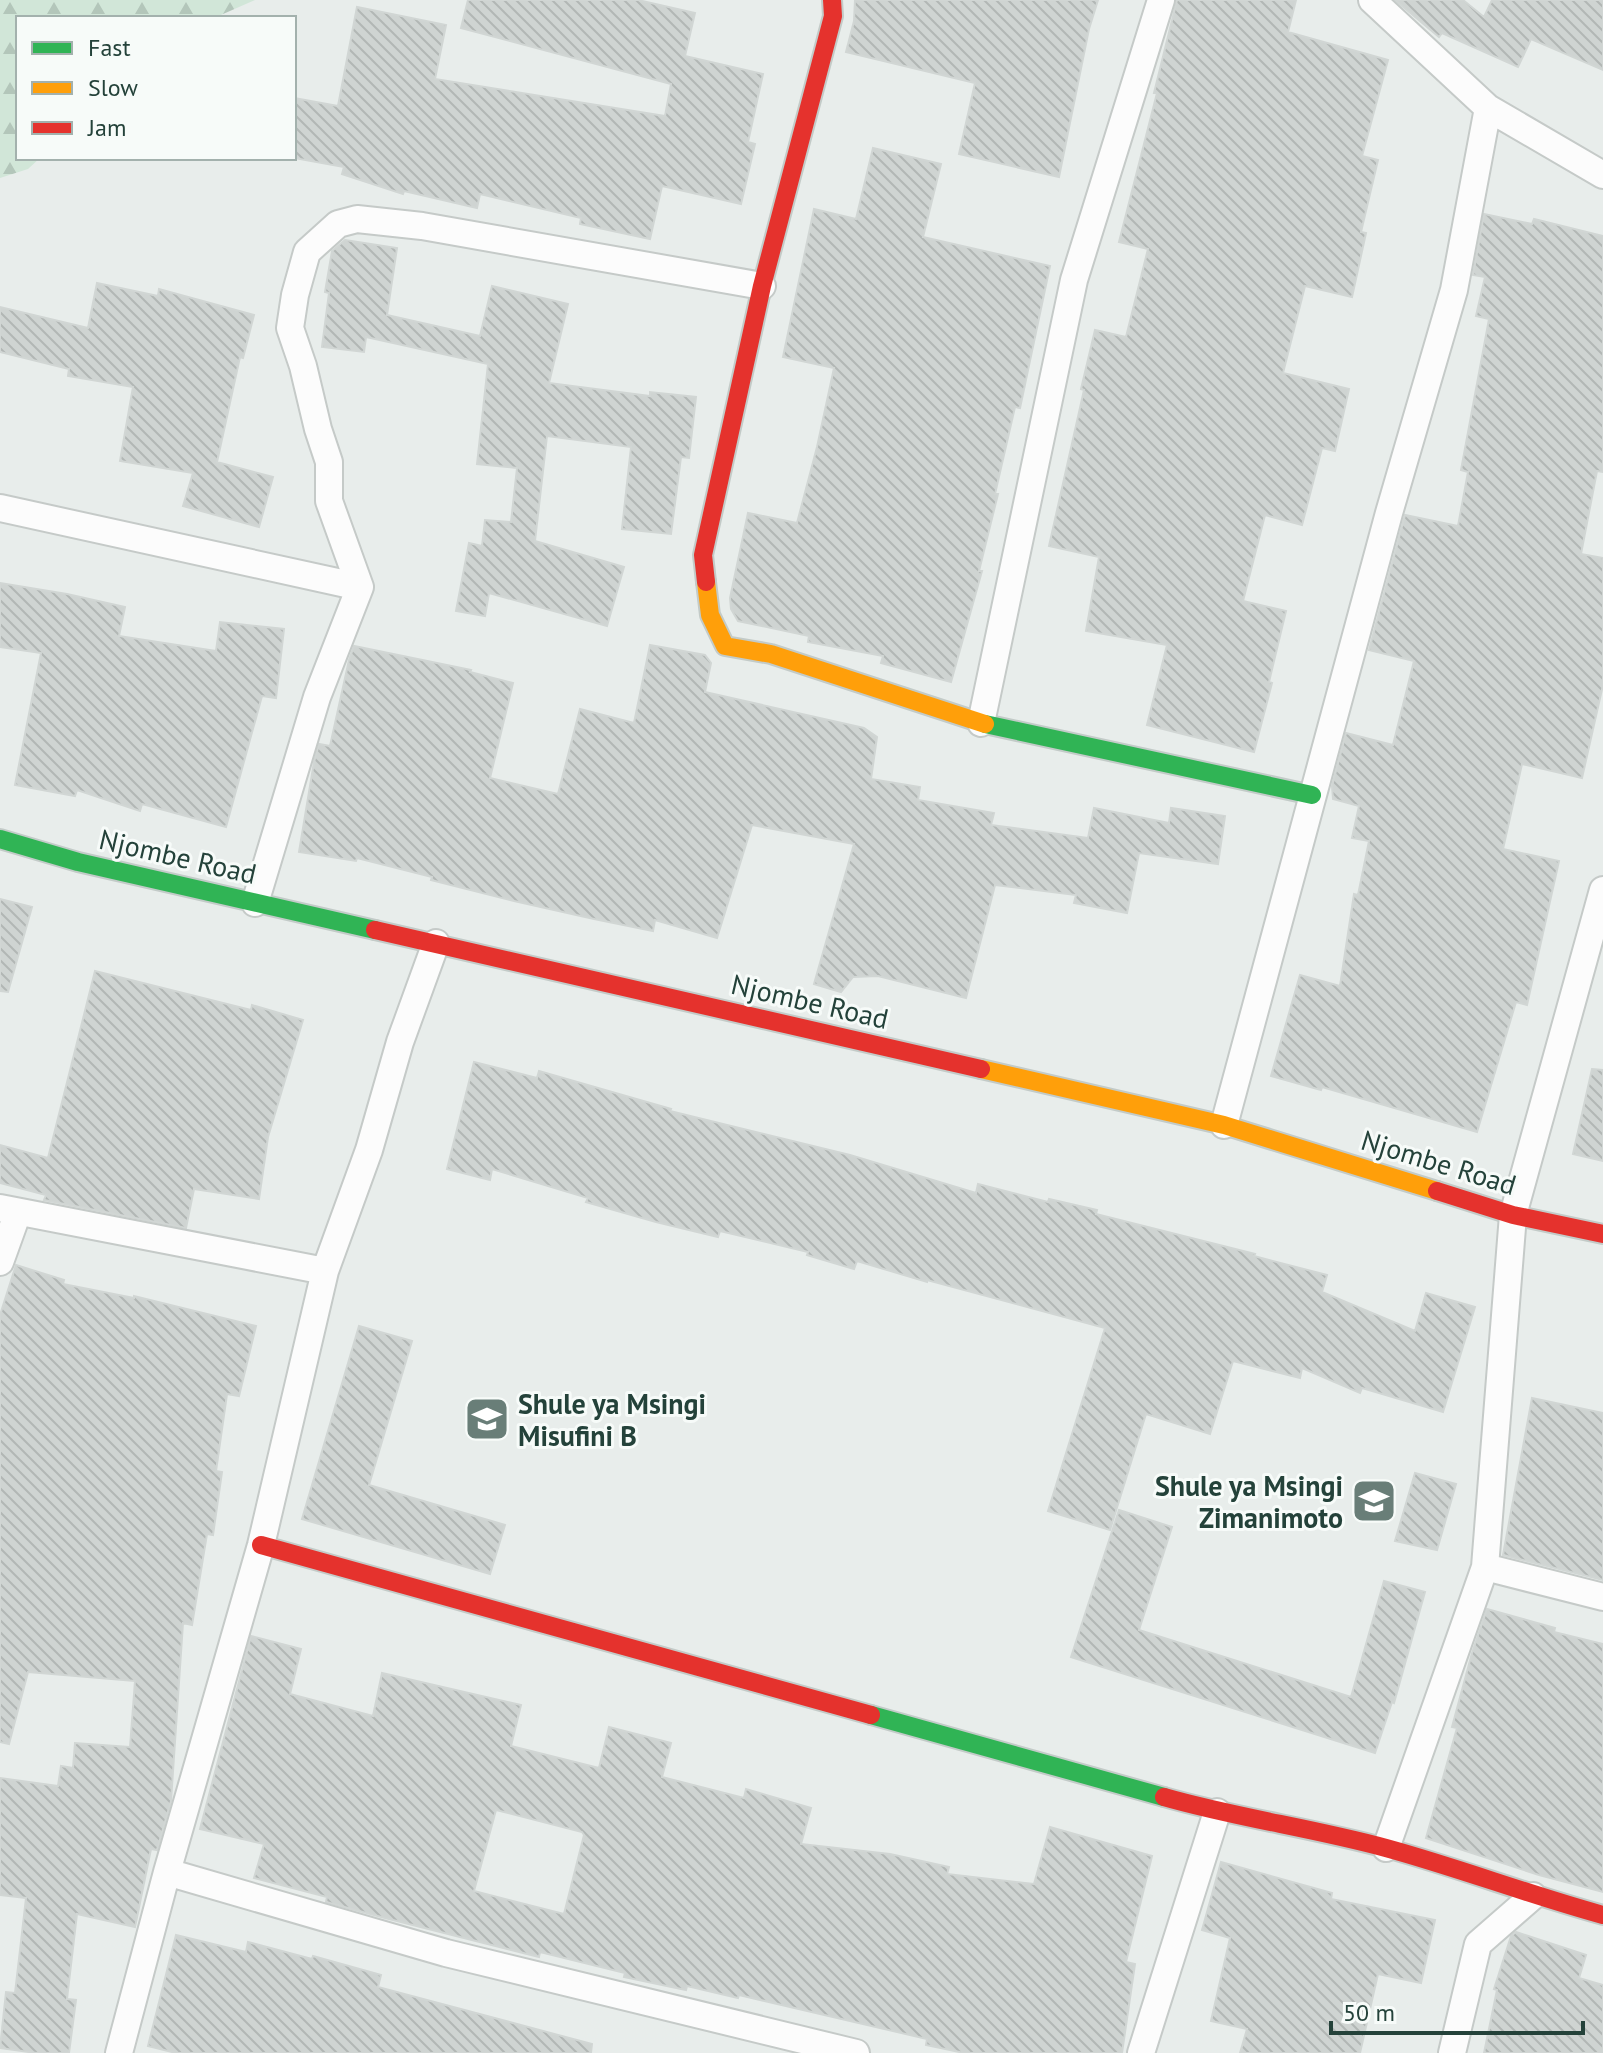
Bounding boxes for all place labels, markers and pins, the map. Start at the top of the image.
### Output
place label: Shule ya Msingi Misufini B [518,1385,706,1454]
school or university icon: Shule ya Msingi Misufini B [463,1395,511,1443]
place label: Shule ya Msingi Zimanimoto [1155,1467,1343,1536]
school or university icon: Shule ya Msingi Zimanimoto [1350,1477,1398,1525]

